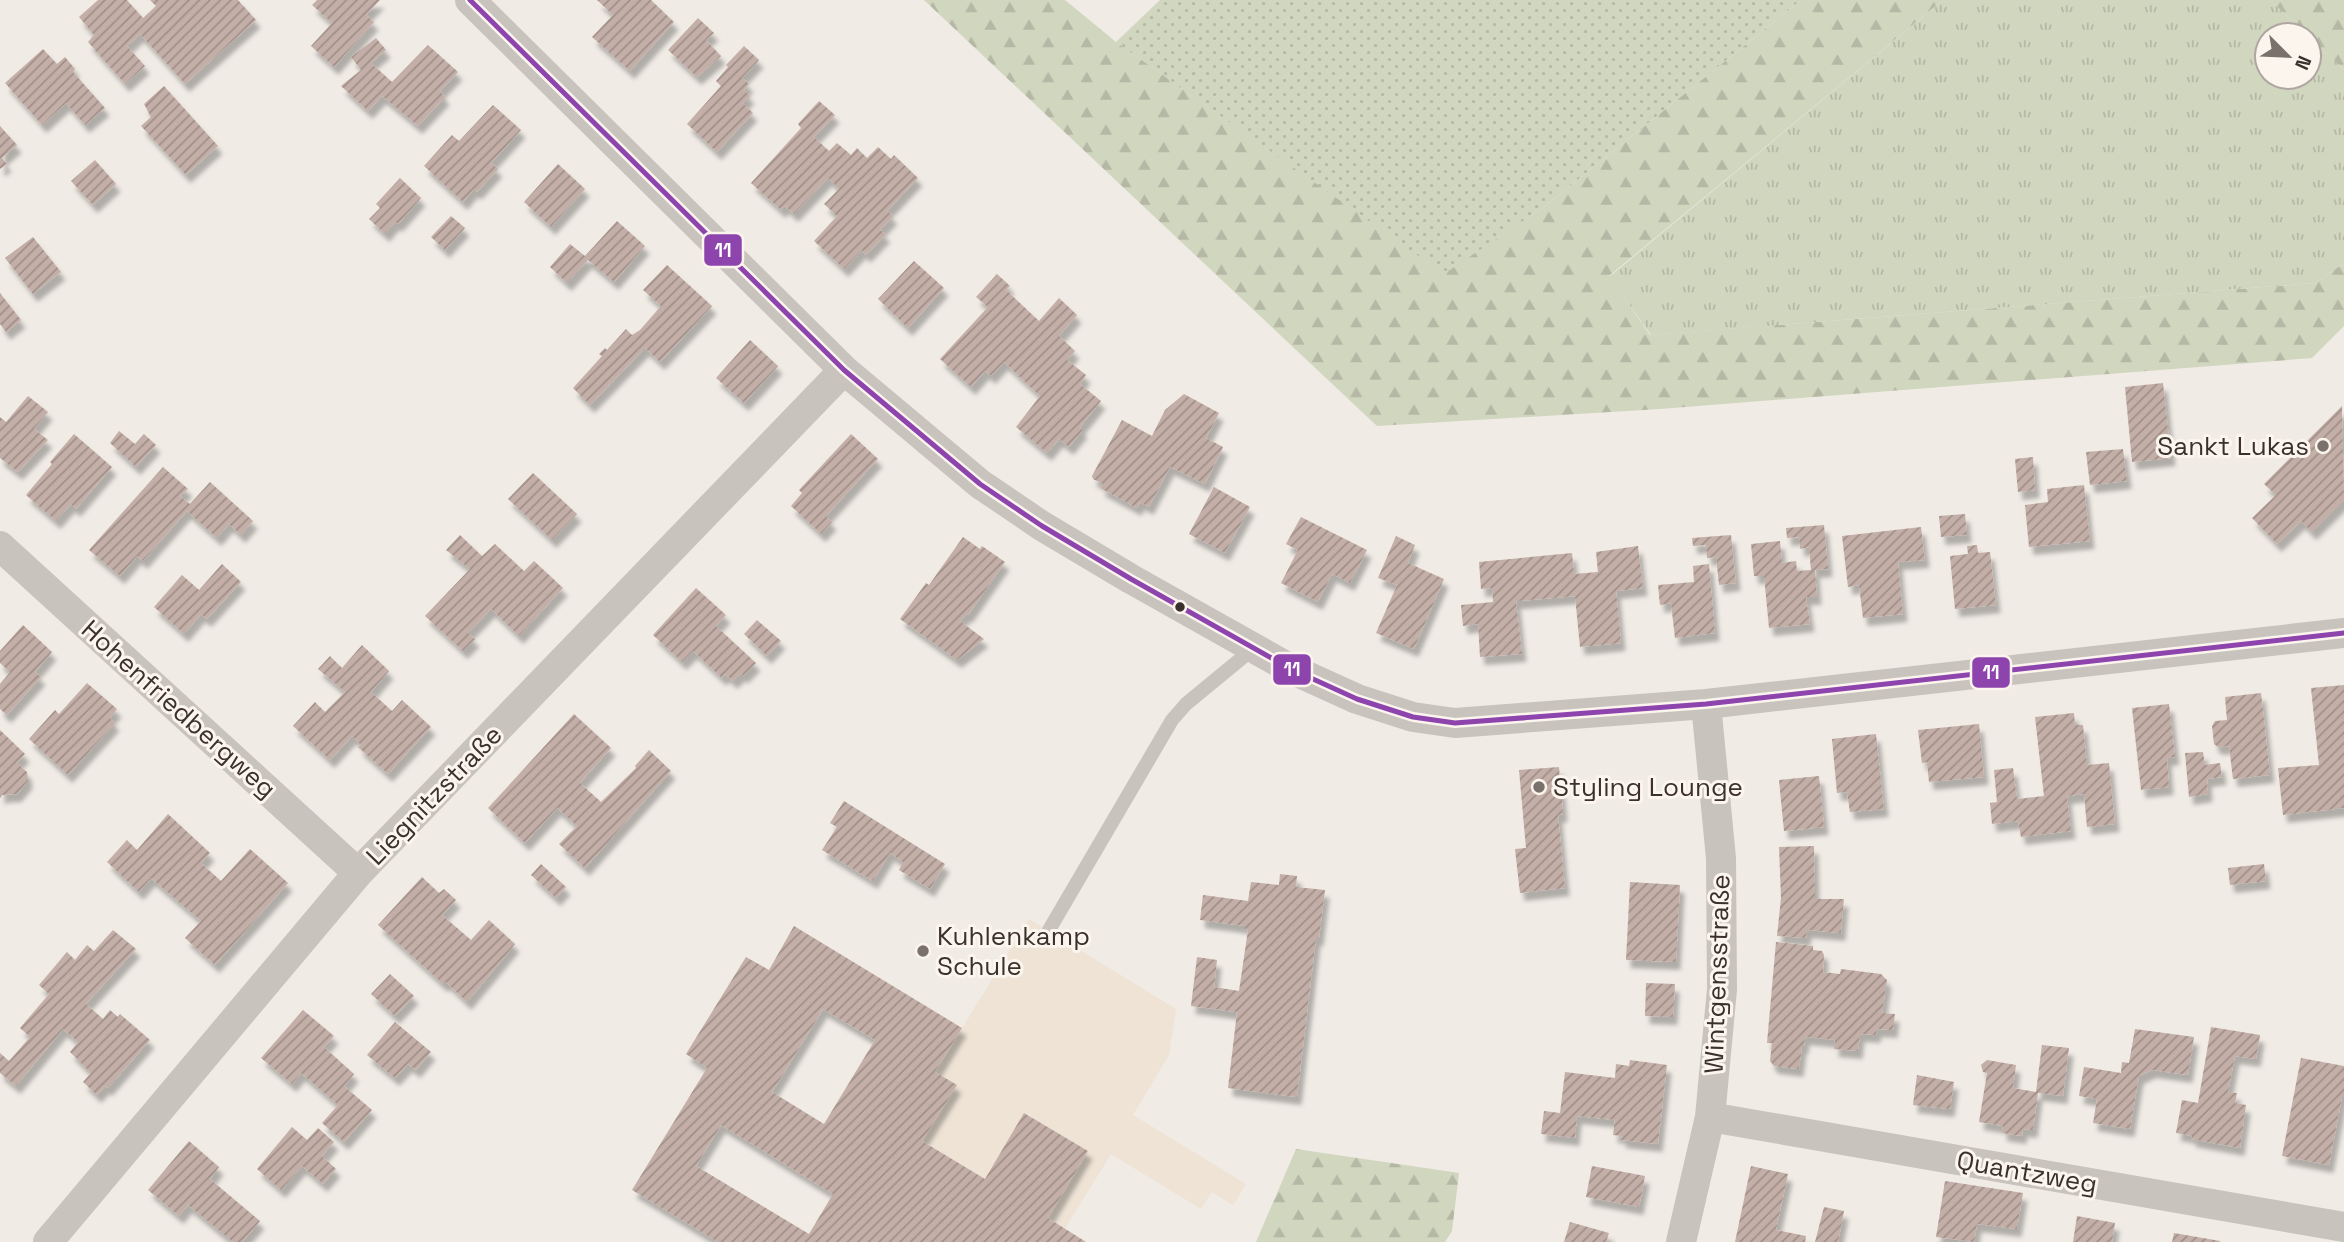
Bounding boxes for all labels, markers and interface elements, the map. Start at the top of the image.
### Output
north arrow [2253,21,2323,91]
text: N [2289,52,2317,74]
line badge: 11 [703,233,743,267]
text: 11 [714,238,732,263]
place label: Sankt Lukas [2157,429,2309,463]
marker: Sankt Lukas [2315,438,2331,454]
unlabelled marker [1173,600,1187,614]
street label: Hohenfriedbergweg [74,613,284,805]
line badge: 11 [1272,653,1312,686]
line badge: 11 [1971,656,2011,689]
text: 11 [1283,657,1301,682]
text: 11 [1982,660,2000,685]
street label: Liegnitzstraße [359,718,509,872]
place label: Styling Lounge [1553,770,1743,804]
marker: Styling Lounge [1531,779,1547,795]
street label: Wintgensstraße [1697,874,1737,1074]
place label: Kuhlenkamp Schule [937,919,1090,983]
marker: Kuhlenkamp Schule [915,943,931,959]
street label: Quantzweg [1954,1143,2100,1201]

